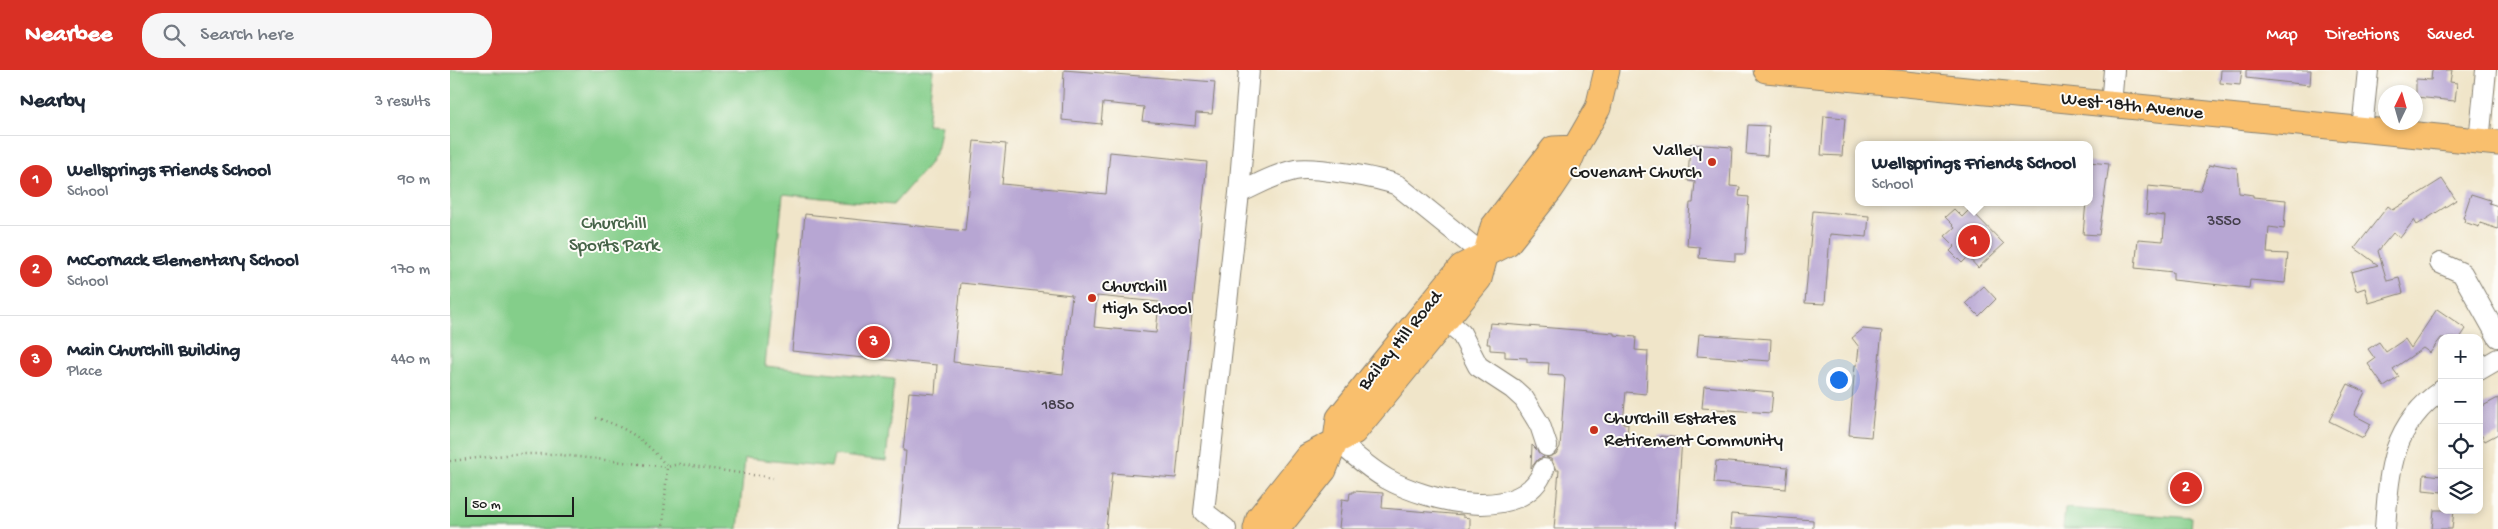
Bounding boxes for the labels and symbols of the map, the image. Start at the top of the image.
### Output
north arrow [2378,85,2423,130]
street label: West 18th Avenue [2060,88,2204,126]
place label: Valley Covenant Church [1570,140,1703,185]
marker: Valley Covenant Church [1706,156,1718,168]
park label: Churchill Sports Park [569,213,661,258]
house number: 3550 [2206,213,2241,232]
pin: 1 [1958,222,1990,260]
place label: Churchill High School [1102,276,1192,321]
street label: Bailey Hill Road [1353,285,1449,396]
marker: Churchill High School [1086,292,1098,304]
pin: 3 [858,323,890,361]
your location [1826,367,1852,393]
house number: 1850 [1041,397,1074,416]
place label: Churchill Estates Retirement Community [1604,408,1784,453]
marker: Churchill Estates Retirement Community [1588,424,1600,436]
pin: 2 [2170,469,2202,507]
scale bar [465,494,574,517]

